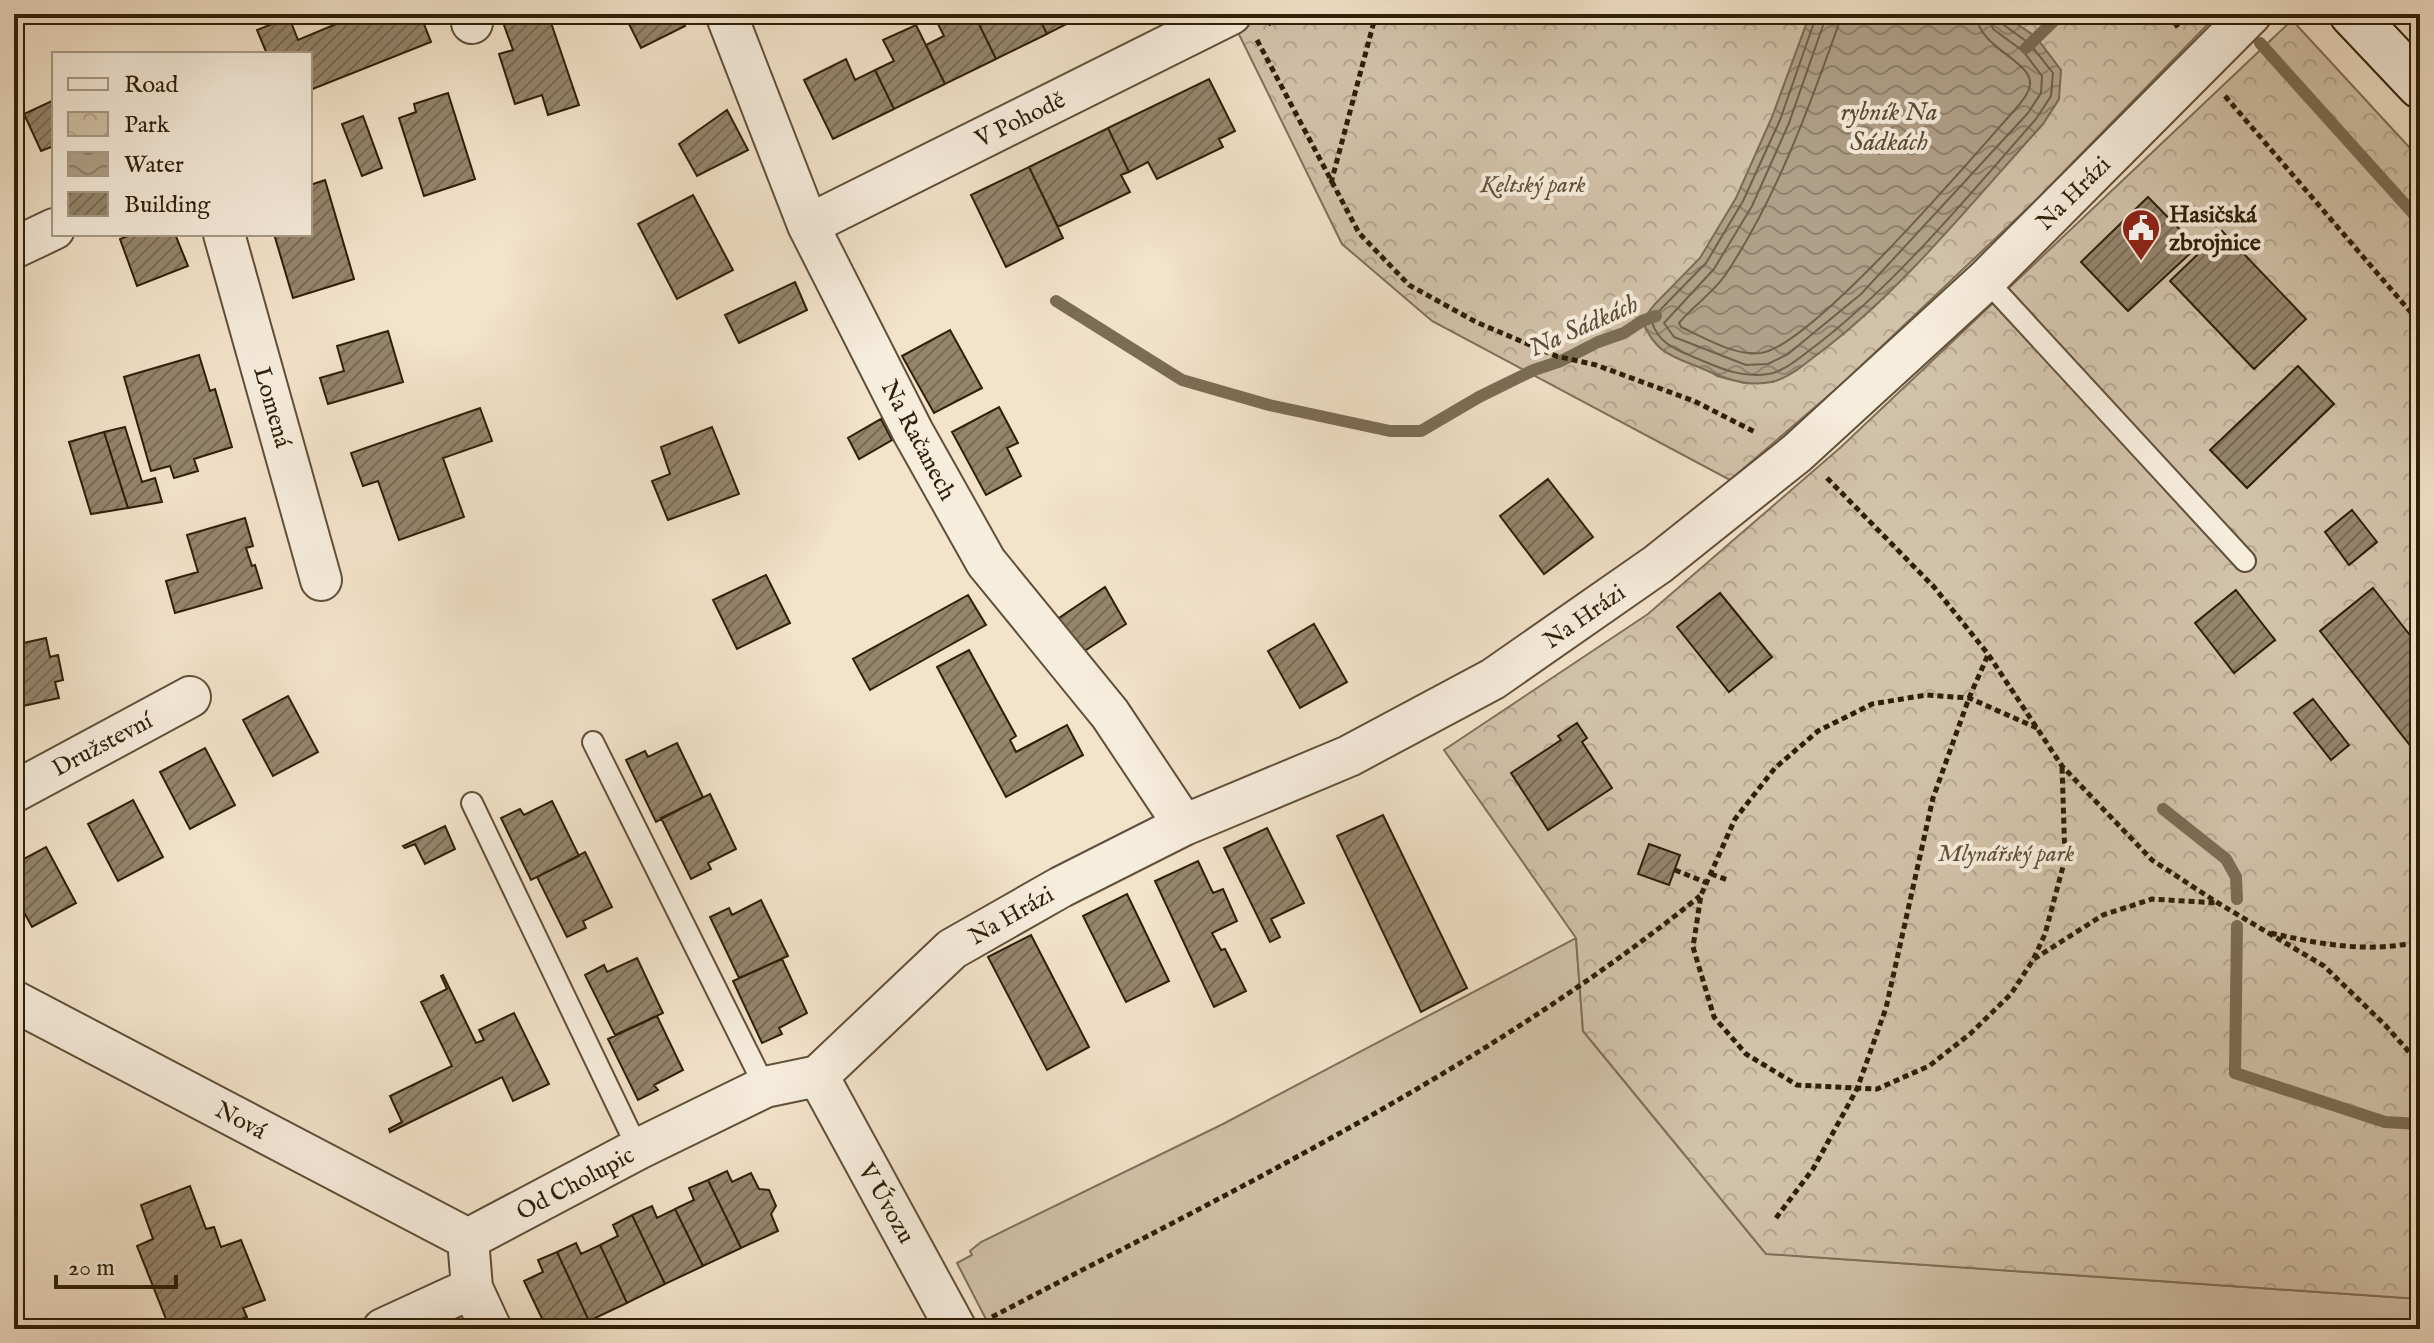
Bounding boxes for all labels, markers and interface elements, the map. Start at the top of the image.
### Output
legend [52,52,312,236]
text: Road [124,70,178,101]
street label: V Pohodě [970,85,1071,156]
water label: rybník Na Sádkách [1841,96,1937,159]
text: Park [124,110,170,141]
text: Water [124,150,184,181]
street label: Na Hrázi [2030,150,2118,238]
park label: Keltský park [1479,170,1586,201]
text: Building [124,190,211,221]
place label: Hasičská zbrojnice [2169,200,2261,259]
public building icon: Hasičská zbrojnice [2120,207,2162,262]
water label: Na Sádkách [1524,288,1643,365]
street label: Lomená [245,363,298,452]
street label: Na Račanech [873,375,962,506]
street label: Na Hrázi [1538,578,1632,657]
street label: Družstevní [47,705,160,785]
park label: Mlynářský park [1938,839,2075,870]
street label: Na Hrázi [964,880,1060,953]
street label: Nová [209,1095,272,1148]
street label: Od Cholupic [511,1140,640,1228]
street label: V Úvozu [850,1157,921,1250]
scale bar [56,1239,176,1289]
text: 20 m [68,1253,115,1284]

